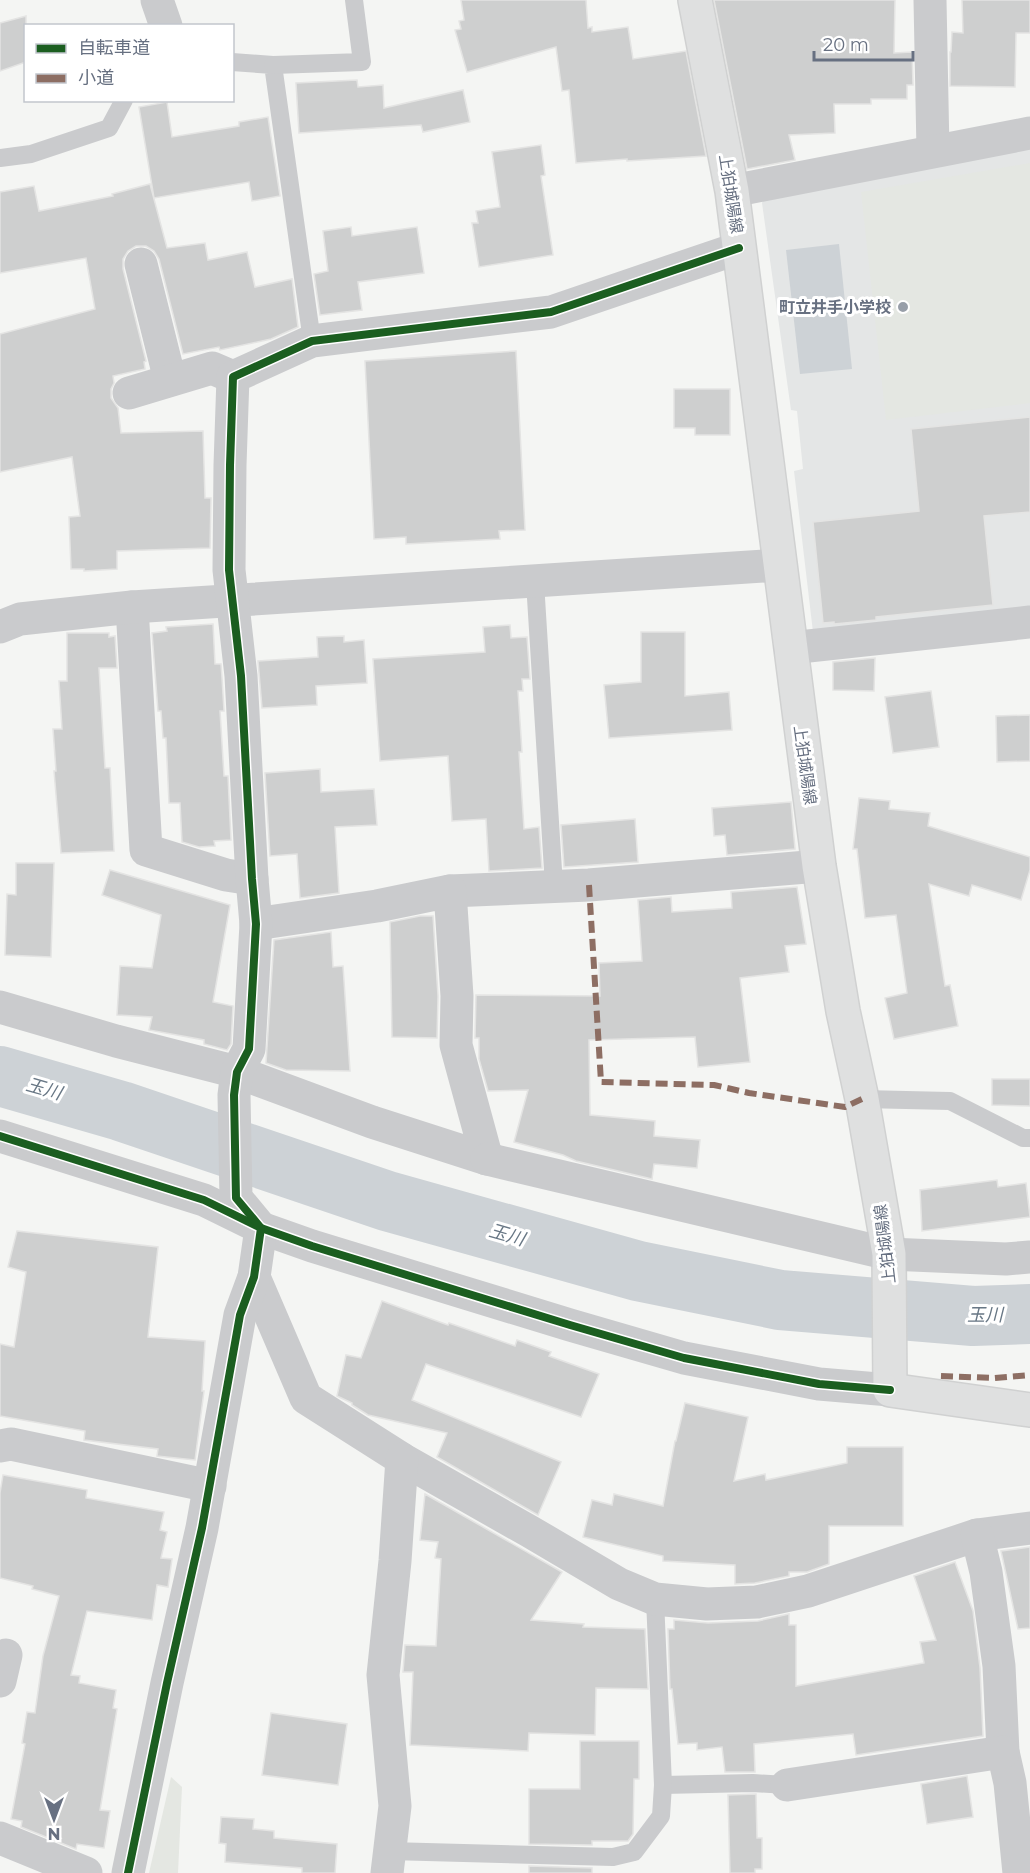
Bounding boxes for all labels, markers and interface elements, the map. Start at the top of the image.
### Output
legend [24,24,234,102]
scale bar [814,24,913,62]
text: 20 m [823,34,869,56]
text: 自転車道 [78,37,150,59]
text: 小道 [78,67,114,89]
street label: 上狛城陽線 [715,153,747,235]
place label: 町立井手小学校 [779,298,891,317]
marker: 町立井手小学校 [896,300,910,314]
street label: 上狛城陽線 [790,724,820,806]
water label: 玉川 [24,1073,66,1105]
street label: 上狛城陽線 [871,1203,899,1285]
water label: 玉川 [487,1219,529,1251]
water label: 玉川 [967,1304,1005,1326]
north arrow [24,1789,84,1849]
text: N [48,1824,60,1843]

